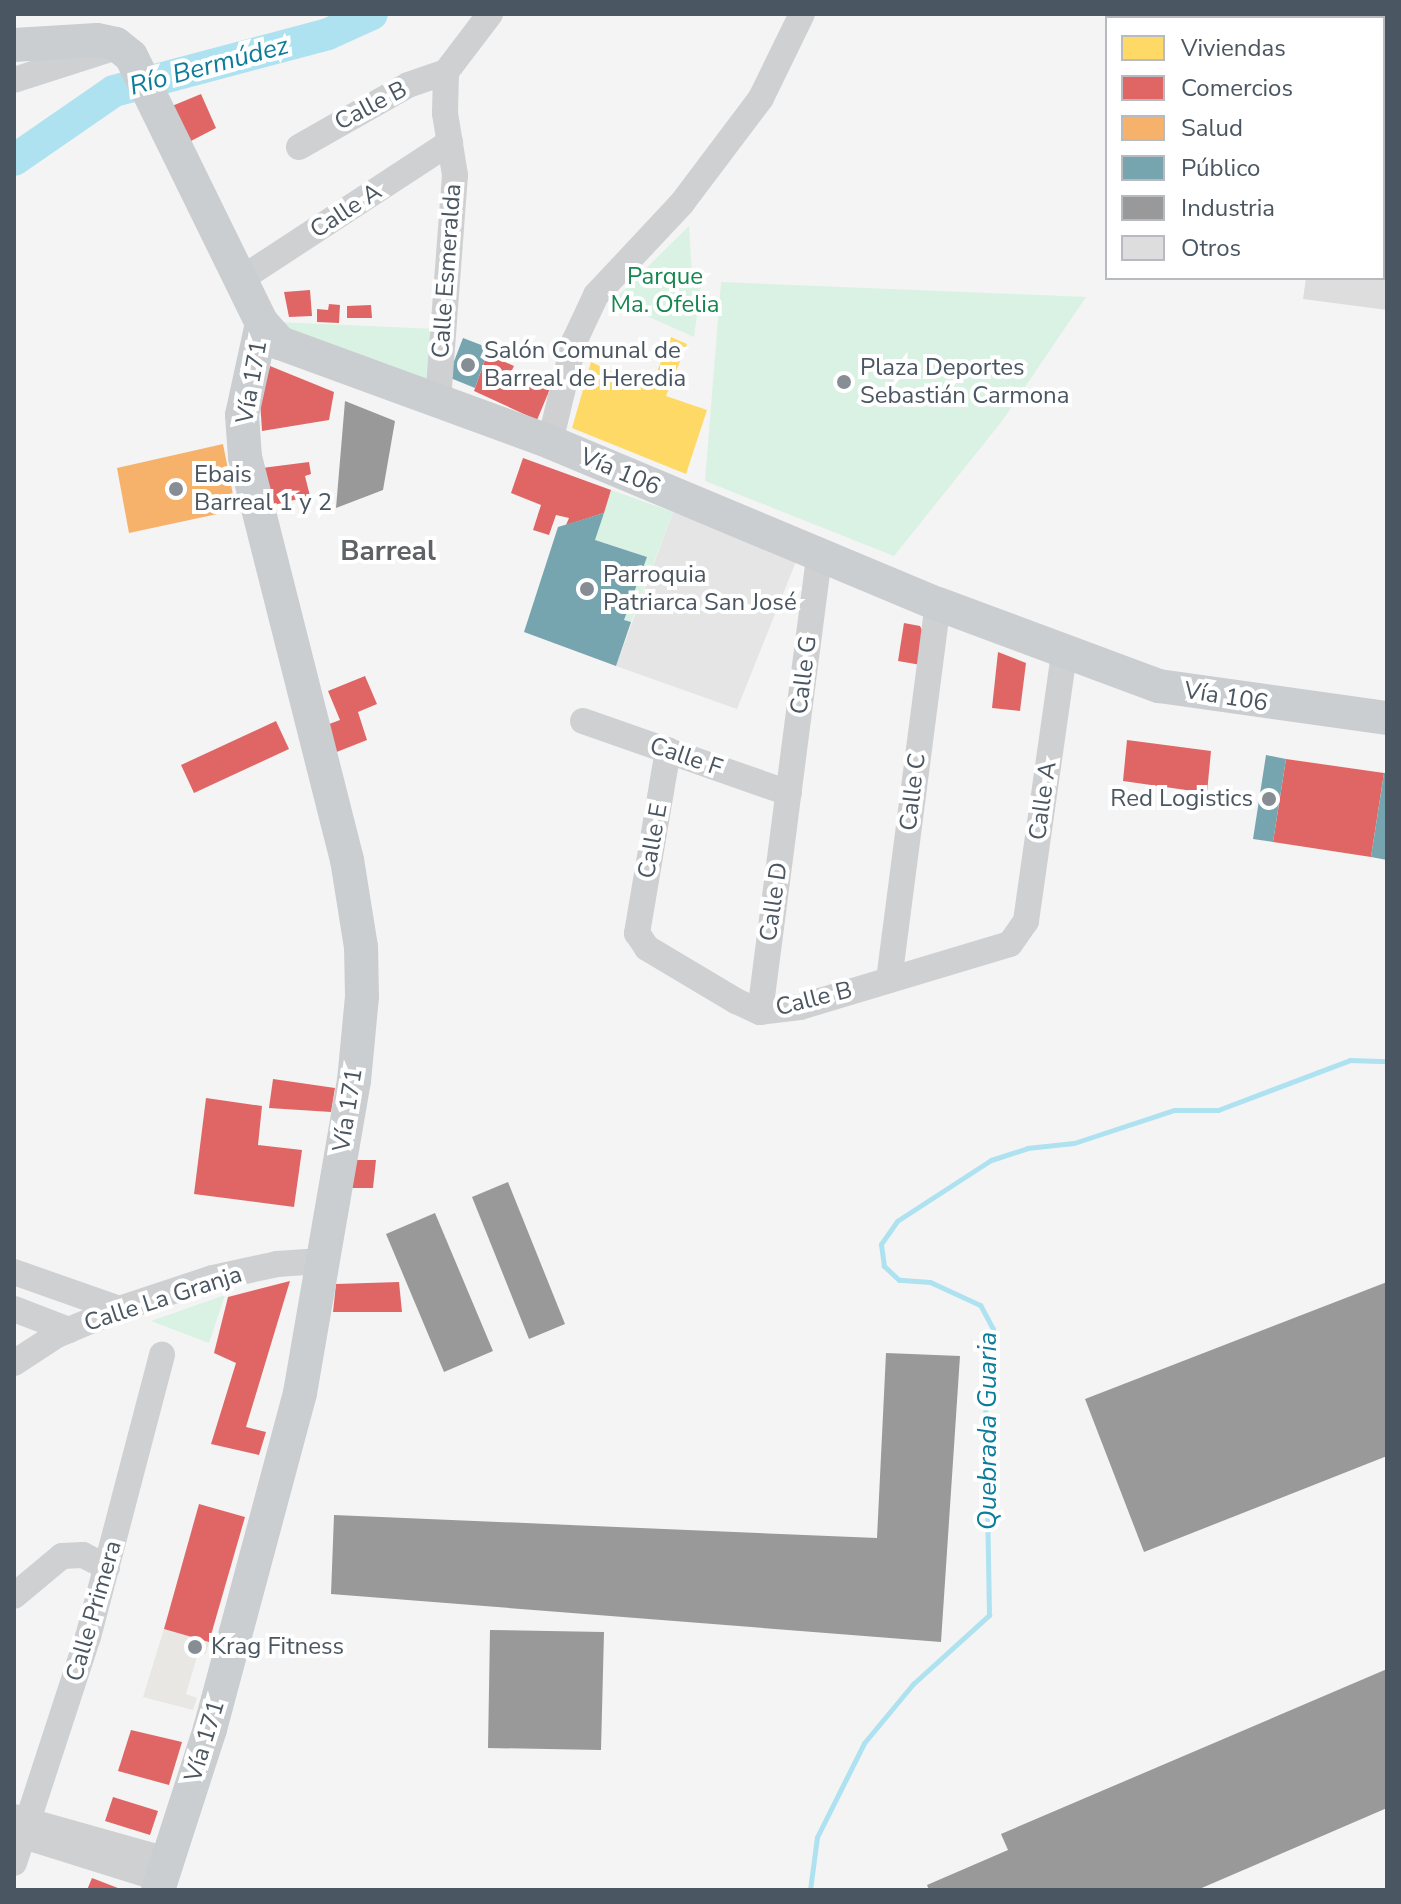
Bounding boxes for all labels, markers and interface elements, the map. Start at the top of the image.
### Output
legend [1105,16,1385,280]
water label: Río Bermúdez [126,30,292,102]
text: Viviendas [1181,32,1286,64]
text: Comercios [1181,72,1293,104]
street label: Calle B [330,75,412,137]
text: Salud [1181,112,1243,144]
text: Público [1181,152,1260,184]
street label: Calle A [305,177,387,245]
street label: Calle Esmeralda [427,183,467,359]
text: Industria [1181,192,1275,224]
text: Otros [1181,232,1241,264]
park label: Parque Ma. Ofelia [610,263,720,319]
place label: Salón Comunal de Barreal de Heredia [484,337,686,393]
street label: Vía 171 [231,338,273,426]
place label: Plaza Deportes Sebastián Carmona [860,354,1069,410]
marker: Salón Comunal de Barreal de Heredia [459,356,477,374]
marker: Plaza Deportes Sebastián Carmona [835,373,853,391]
street label: Vía 106 [576,442,664,502]
place label: Ebais Barreal 1 y 2 [194,461,332,517]
marker: Ebais Barreal 1 y 2 [165,478,187,500]
district label: Barreal [340,534,436,568]
place label: Parroquia Patriarca San José [603,561,797,617]
marker: Parroquia Patriarca San José [578,580,596,598]
street label: Calle G [785,634,823,716]
street label: Vía 106 [1182,676,1270,718]
street label: Calle F [646,731,726,783]
street label: Calle C [894,752,932,832]
street label: Calle A [1023,760,1063,842]
place label: Red Logistics [1110,785,1253,813]
marker: Red Logistics [1260,790,1278,808]
street label: Calle E [632,801,674,881]
street label: Calle D [754,861,794,943]
street label: Calle B [773,976,855,1022]
street label: Vía 171 [327,1066,369,1154]
street label: Calle La Granja [81,1260,245,1338]
water label: Quebrada Guaria [972,1332,1004,1530]
street label: Calle Primera [60,1537,128,1685]
place label: Krag Fitness [211,1633,344,1661]
marker: Krag Fitness [186,1638,204,1656]
street label: Vía 171 [179,1697,231,1785]

